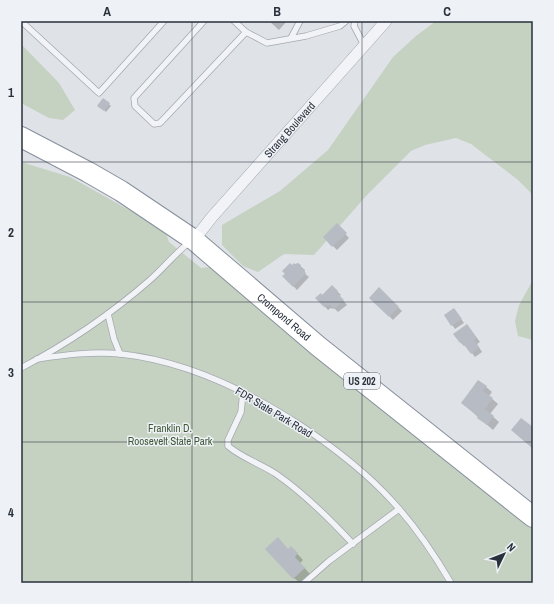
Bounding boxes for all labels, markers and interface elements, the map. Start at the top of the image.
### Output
text: A [103,3,111,20]
text: B [273,3,281,20]
text: C [443,3,451,20]
text: 1 [8,84,14,101]
street label: Strang Boulevard [261,99,318,160]
text: 2 [8,224,14,241]
street label: Crompond Road [254,290,314,344]
text: 3 [8,364,14,381]
road number: US 202 [344,373,380,389]
street label: FDR State Park Road [233,384,315,440]
park label: Franklin D. Roosevelt State Park [128,421,213,448]
text: 4 [8,504,14,521]
north arrow [484,534,524,574]
text: N [504,540,519,554]

